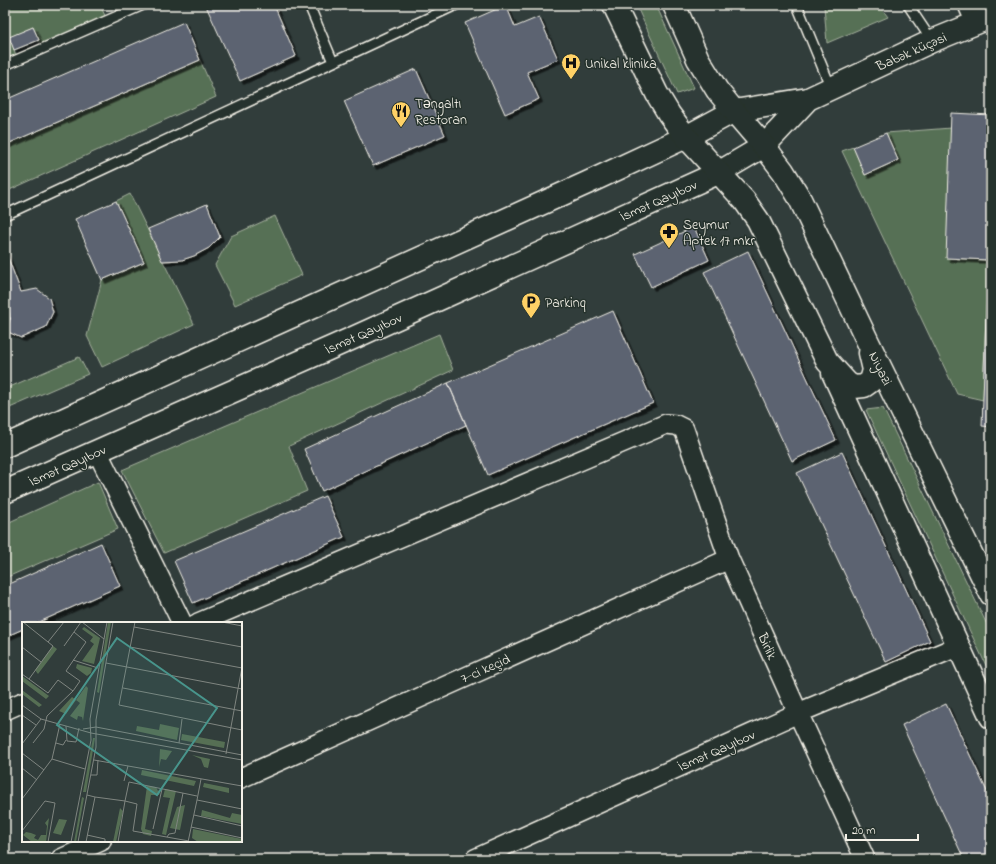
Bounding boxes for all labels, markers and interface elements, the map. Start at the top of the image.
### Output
street label: Babək küçəsi [872,27,950,78]
hospital icon: Unikal klinika [560,52,582,80]
place label: Unikal klinika [585,54,657,75]
place label: Tәngaltı Restoran [415,94,467,131]
restaurant icon: Tәngaltı Restoran [390,100,412,128]
street label: İsmət Qayıbov [617,175,701,229]
place label: Seymur Aptek 17 mkr [683,215,756,252]
pharmacy icon: Seymur Aptek 17 mkr [658,221,680,249]
parking icon: Parkinq [520,291,542,319]
place label: Parkinq [545,293,586,314]
street label: İsmət Qayıbov [322,308,406,362]
street label: Niyazi [861,348,897,390]
street label: İsmət Qayıbov [26,440,110,494]
inset map [22,622,242,842]
street label: Birlik [751,629,782,664]
street label: 7-ci keçid [457,649,514,690]
street label: İsmət Qayıbov [675,725,759,779]
scale bar [846,816,918,842]
text: 20 m [852,822,875,840]

